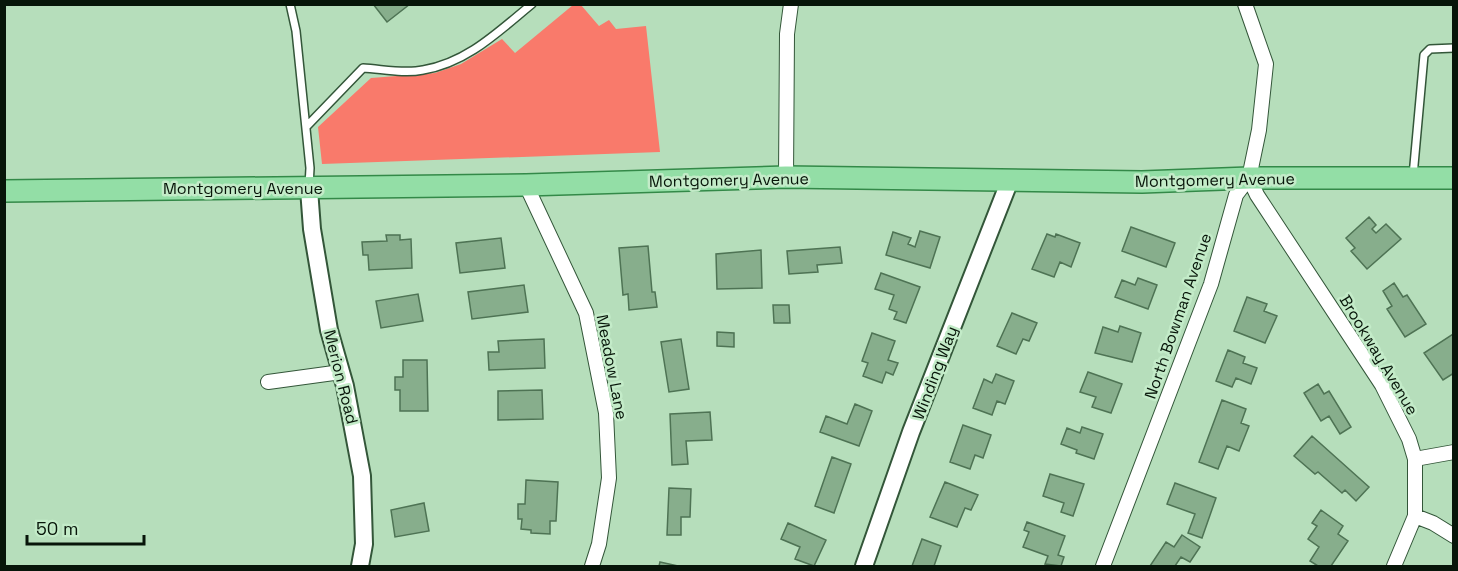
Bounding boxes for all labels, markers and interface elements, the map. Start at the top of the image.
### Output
street label: Montgomery Avenue [649,168,809,192]
street label: Montgomery Avenue [1135,168,1295,192]
street label: Montgomery Avenue [163,178,323,199]
street label: North Bowman Avenue [1140,230,1216,402]
street label: Brookway Avenue [1335,291,1423,419]
street label: Meadow Lane [592,313,632,421]
street label: Winding Way [908,323,962,423]
street label: Merion Road [319,328,363,426]
scale bar [27,508,144,546]
text: 50 m [36,517,78,540]

